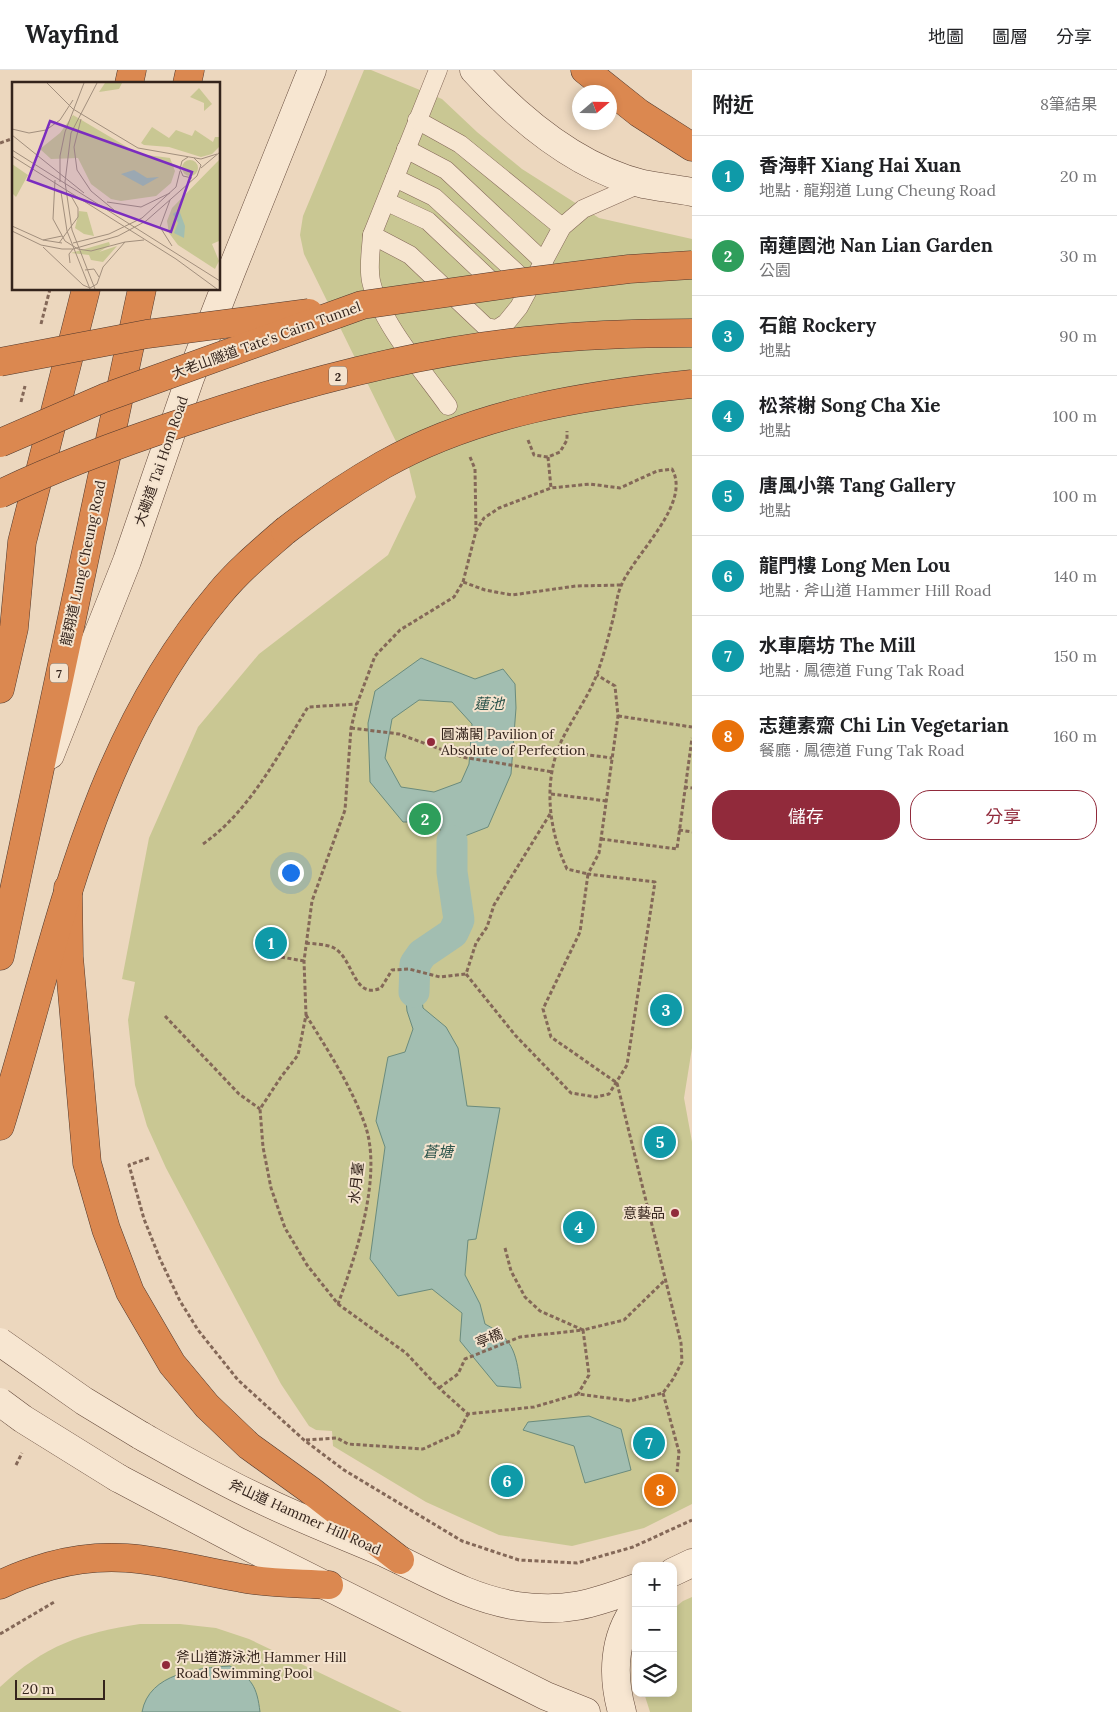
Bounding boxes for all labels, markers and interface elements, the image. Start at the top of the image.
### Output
text: Wayfind [25,19,119,50]
text: 地圖 [928,25,964,48]
text: 圖層 [992,25,1028,48]
text: 分享 [1056,25,1092,48]
inset map [12,82,220,290]
north arrow [572,85,617,130]
text: 附近 [712,91,754,118]
text: 8筆結果 [1040,94,1097,114]
text: 香海軒 Xiang Hai Xuan [759,153,961,177]
text: 1 [725,166,731,186]
text: 20 m [1060,166,1097,186]
text: 地點 · 龍翔道 Lung Cheung Road [759,180,996,200]
text: 南蓮園池 Nan Lian Garden [759,233,993,257]
text: 2 [724,246,732,266]
text: 30 m [1060,246,1097,266]
text: 公園 [759,260,791,280]
street label: 大老山隧道 Tate's Cairn Tunnel [169,297,363,383]
text: 石館 Rockery [759,313,876,337]
text: 3 [724,326,732,346]
text: 90 m [1059,326,1097,346]
text: 地點 [759,340,791,360]
road number: 2 [329,366,347,386]
street label: 大磡道 Tai Hom Road [130,393,192,529]
text: 松茶榭 Song Cha Xie [759,393,940,417]
text: 4 [724,406,732,426]
text: 100 m [1053,406,1097,426]
text: 地點 [759,420,791,440]
text: 唐風小築 Tang Gallery [759,473,956,497]
street label: 龍翔道 Lung Cheung Road [57,479,109,647]
text: 5 [724,486,732,506]
text: 100 m [1053,486,1097,506]
text: 地點 [759,500,791,520]
text: 龍門樓 Long Men Lou [759,553,950,577]
text: 6 [723,566,733,586]
text: 140 m [1054,566,1097,586]
text: 地點 · 斧山道 Hammer Hill Road [759,580,992,600]
text: 水車磨坊 The Mill [759,633,916,657]
text: 7 [724,646,732,666]
text: 150 m [1054,646,1097,666]
text: 地點 · 鳳德道 Fung Tak Road [759,660,965,680]
road number: 7 [50,664,68,682]
water label: 蓮池 [474,694,506,713]
text: 志蓮素齋 Chi Lin Vegetarian [759,713,1009,737]
place label: 圓滿閣 Pavilion of Absolute of Perfection [440,725,586,759]
text: 8 [723,726,733,746]
text: 160 m [1053,726,1097,746]
marker: 圓滿閣 Pavilion of Absolute of Perfection [425,736,437,748]
text: 餐廳 · 鳳德道 Fung Tak Road [759,740,965,760]
button: 儲存 [712,790,900,840]
button: 分享 [910,790,1097,840]
pin: 2 [409,800,441,838]
your location [278,860,304,886]
pin: 1 [255,924,287,962]
pin: 3 [650,991,682,1029]
pin: 5 [644,1123,676,1161]
water label: 蒼塘 [423,1142,456,1161]
street label: 水月臺 [345,1161,367,1205]
place label: 意藝品 [623,1204,665,1222]
marker: 意藝品 [669,1207,681,1219]
pin: 4 [563,1208,595,1246]
street label: 亭橋 [473,1324,505,1352]
pin: 7 [633,1424,665,1462]
pin: 6 [491,1462,523,1500]
pin: 8 [644,1471,676,1509]
street label: 斧山道 Hammer Hill Road [226,1475,384,1559]
map controls [632,1562,677,1697]
button: + [632,1562,677,1607]
button: − [632,1607,677,1652]
place label: 斧山道游泳池 Hammer Hill Road Swimming Pool [176,1648,347,1682]
button: layers [632,1652,677,1697]
marker: 斧山道游泳池 Hammer Hill Road Swimming Pool [160,1659,172,1671]
scale bar [15,1677,105,1700]
text: 20 m [22,1680,54,1698]

